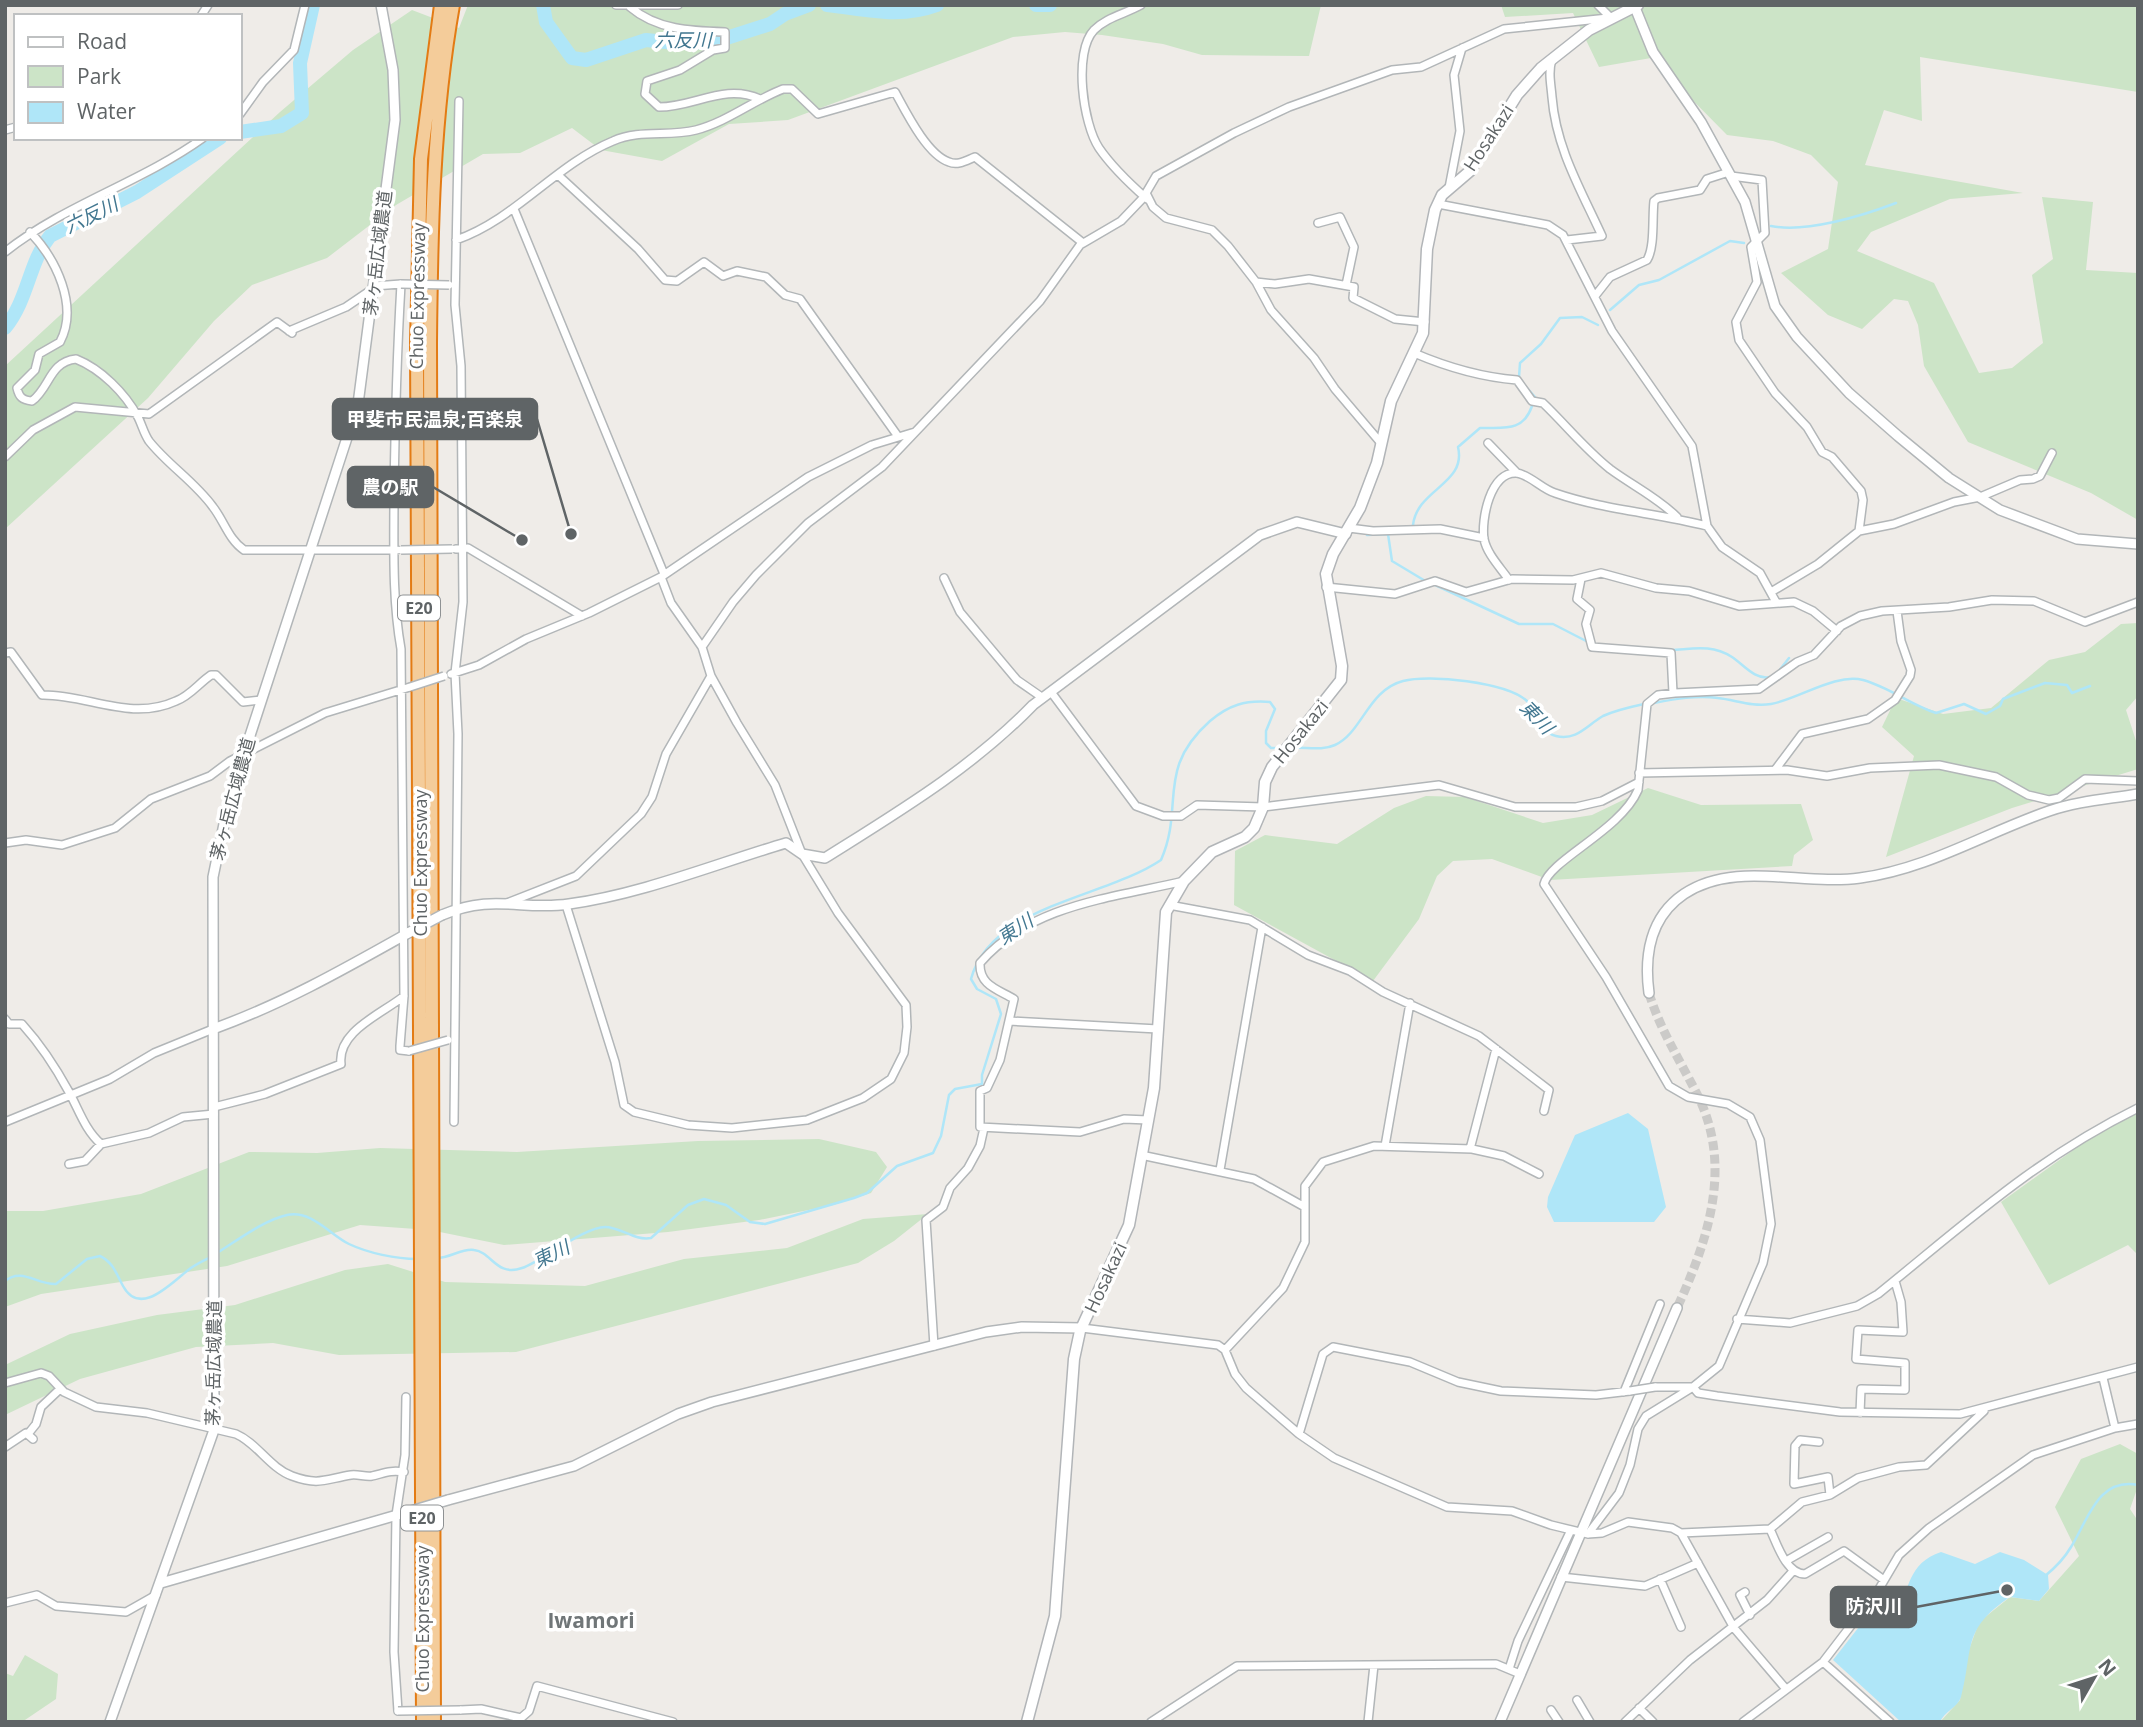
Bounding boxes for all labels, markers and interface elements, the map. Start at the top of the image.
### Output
legend [14,14,242,140]
text: Road [77,27,127,55]
water label: 六反川 [654,27,713,53]
text: Park [77,62,121,90]
text: Water [77,97,136,125]
street label: Hosakazi [1458,99,1519,175]
street label: 茅ヶ岳広域農道 [357,189,397,317]
water label: 六反川 [60,190,124,239]
street label: Chuo Expressway [404,221,430,370]
callout: 甲斐市民温泉;百楽泉 [333,399,537,439]
text: 甲斐市民温泉;百楽泉 [347,406,523,432]
callout: 農の駅 [348,467,433,507]
text: 農の駅 [361,474,419,500]
road number: E20 [398,596,440,621]
water label: 東川 [1514,694,1561,741]
street label: Hosakazi [1267,695,1333,768]
street label: 茅ヶ岳広域農道 [204,735,260,863]
street label: Chuo Expressway [408,789,432,936]
water label: 東川 [992,907,1040,950]
water label: 東川 [528,1233,576,1274]
street label: Hosakazi [1078,1238,1132,1317]
street label: 茅ヶ岳広域農道 [200,1300,226,1426]
road number: E20 [401,1506,443,1530]
street label: Chuo Expressway [410,1545,434,1692]
callout: 防沢川 [1831,1587,1916,1627]
text: 防沢川 [1845,1593,1903,1619]
district label: Iwamori [547,1606,635,1634]
north arrow [2059,1643,2129,1713]
text: N [2092,1653,2122,1681]

